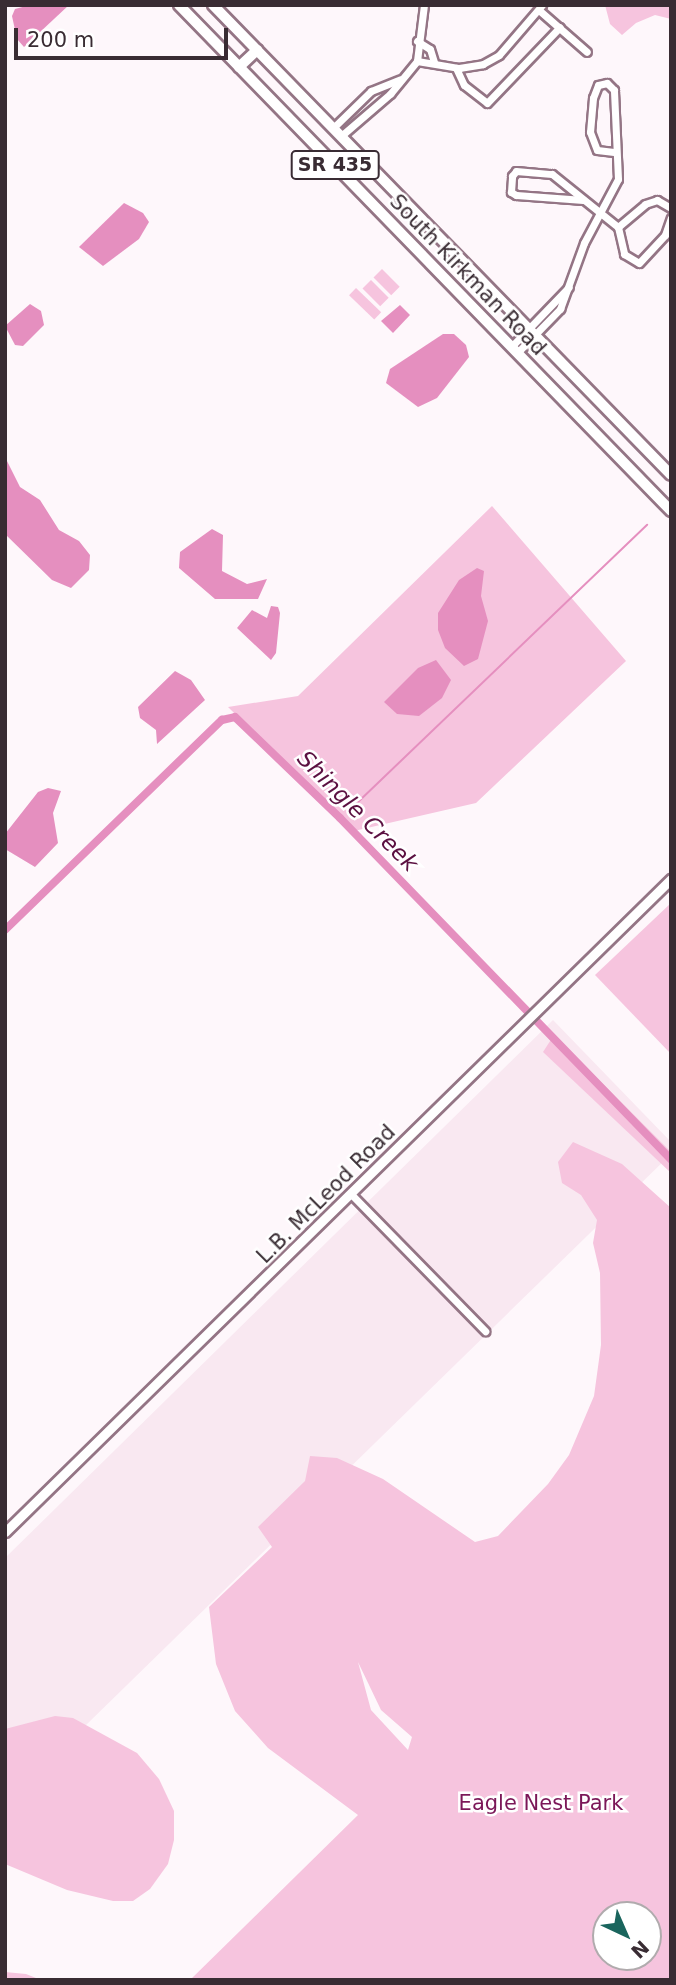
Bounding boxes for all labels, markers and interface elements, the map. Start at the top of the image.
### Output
scale bar [18,14,231,58]
text: 200 m [27,28,94,52]
road number: SR 435 [290,150,380,181]
street label: South Kirkman Road [385,189,551,361]
water label: Shingle Creek [292,745,424,877]
street label: L.B. McLeod Road [251,1119,401,1269]
park label: Eagle Nest Park [459,1790,623,1816]
north arrow [592,1901,662,1971]
text: N [627,1936,654,1963]

